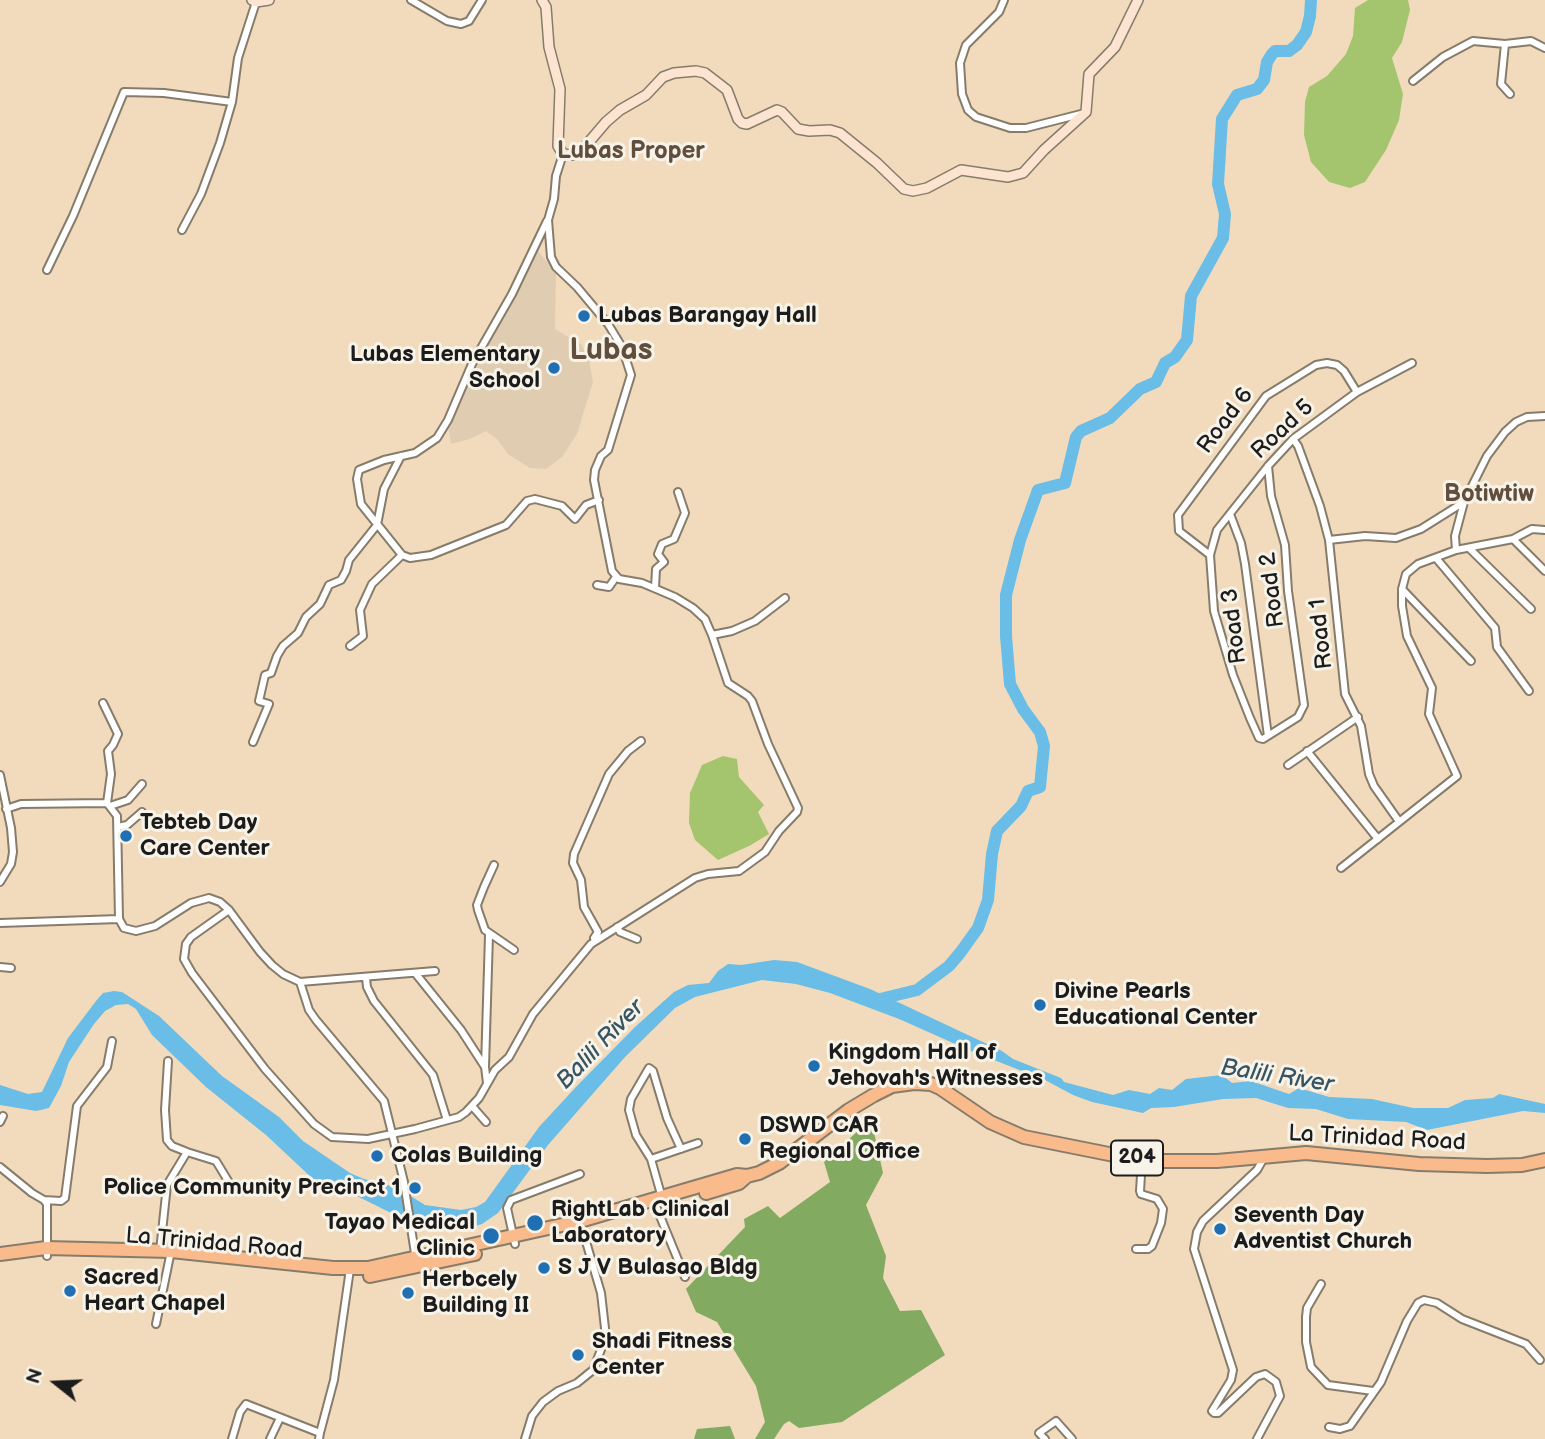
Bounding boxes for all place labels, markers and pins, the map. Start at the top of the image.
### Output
place label: Lubas Barangay Hall [598,302,817,330]
marker: Lubas Barangay Hall [576,308,592,324]
place label: Lubas Elementary School [350,341,540,395]
marker: Lubas Elementary School [546,360,562,376]
place label: Tebteb Day Care Center [140,809,270,863]
marker: Tebteb Day Care Center [118,828,134,844]
place label: Divine Pearls Educational Center [1054,978,1257,1032]
marker: Divine Pearls Educational Center [1032,997,1048,1013]
place label: Kingdom Hall of Jehovah's Witnesses [828,1039,1043,1093]
marker: Kingdom Hall of Jehovah's Witnesses [806,1058,822,1074]
place label: DSWD CAR Regional Office [759,1112,920,1166]
marker: DSWD CAR Regional Office [737,1131,753,1147]
place label: Colas Building [391,1142,542,1170]
marker: Colas Building [369,1148,385,1164]
place label: Police Community Precinct 1 [103,1174,401,1202]
marker: Police Community Precinct 1 [407,1180,423,1196]
place label: RightLab Clinical Laboratory [551,1196,729,1250]
place label: Seventh Day Adventist Church [1234,1202,1412,1256]
place label: Tayao Medical Clinic [325,1209,475,1263]
marker: RightLab Clinical Laboratory [525,1213,545,1233]
marker: Seventh Day Adventist Church [1212,1221,1228,1237]
marker: Tayao Medical Clinic [481,1226,501,1246]
place label: S J V Bulasao Bldg [558,1254,758,1282]
marker: S J V Bulasao Bldg [536,1260,552,1276]
place label: Sacred Heart Chapel [84,1264,225,1318]
place label: Herbcely Building II [422,1266,529,1320]
marker: Sacred Heart Chapel [62,1283,78,1299]
marker: Herbcely Building II [400,1285,416,1301]
place label: Shadi Fitness Center [592,1328,732,1382]
marker: Shadi Fitness Center [570,1347,586,1363]

